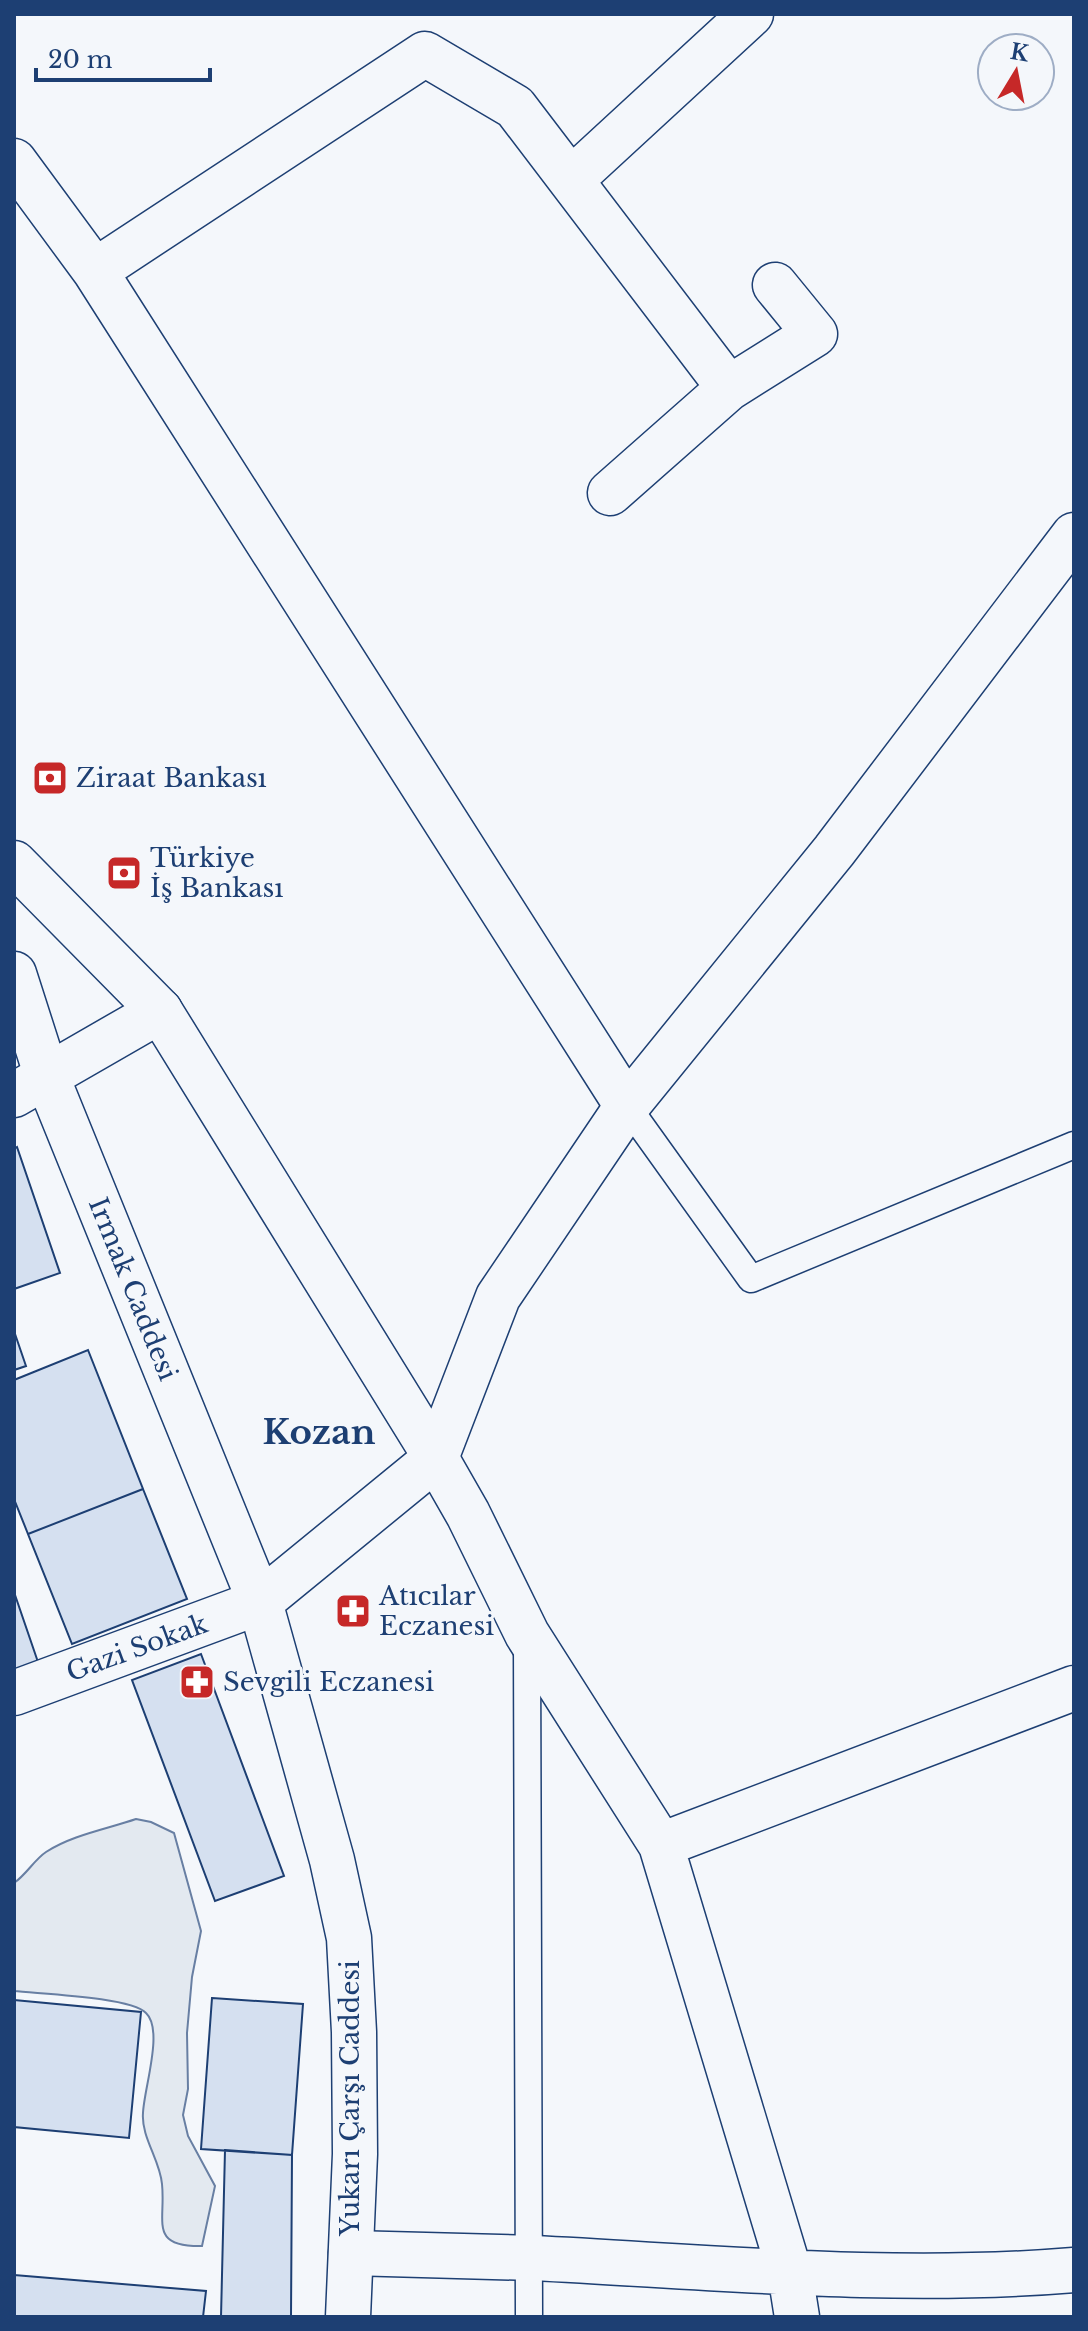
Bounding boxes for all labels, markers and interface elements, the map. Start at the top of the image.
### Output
scale bar [36,32,210,82]
north arrow [976,32,1056,112]
text: K [1008,38,1032,68]
text: 20 m [48,45,113,74]
bank icon: Ziraat Bankası [31,759,69,797]
place label: Ziraat Bankası [76,762,267,794]
place label: Türkiye İş Bankası [150,842,283,904]
bank icon: Türkiye İş Bankası [105,854,143,892]
street label: Irmak Caddesi [82,1193,184,1385]
district label: Kozan [263,1411,376,1453]
place label: Atıcılar Eczanesi [378,1580,494,1642]
pharmacy icon: Atıcılar Eczanesi [334,1592,372,1630]
street label: Gazi Sokak [62,1608,212,1688]
pharmacy icon: Sevgili Eczanesi [178,1663,216,1701]
place label: Sevgili Eczanesi [223,1666,434,1698]
street label: Yukarı Çarşı Caddesi [334,1960,366,2237]

